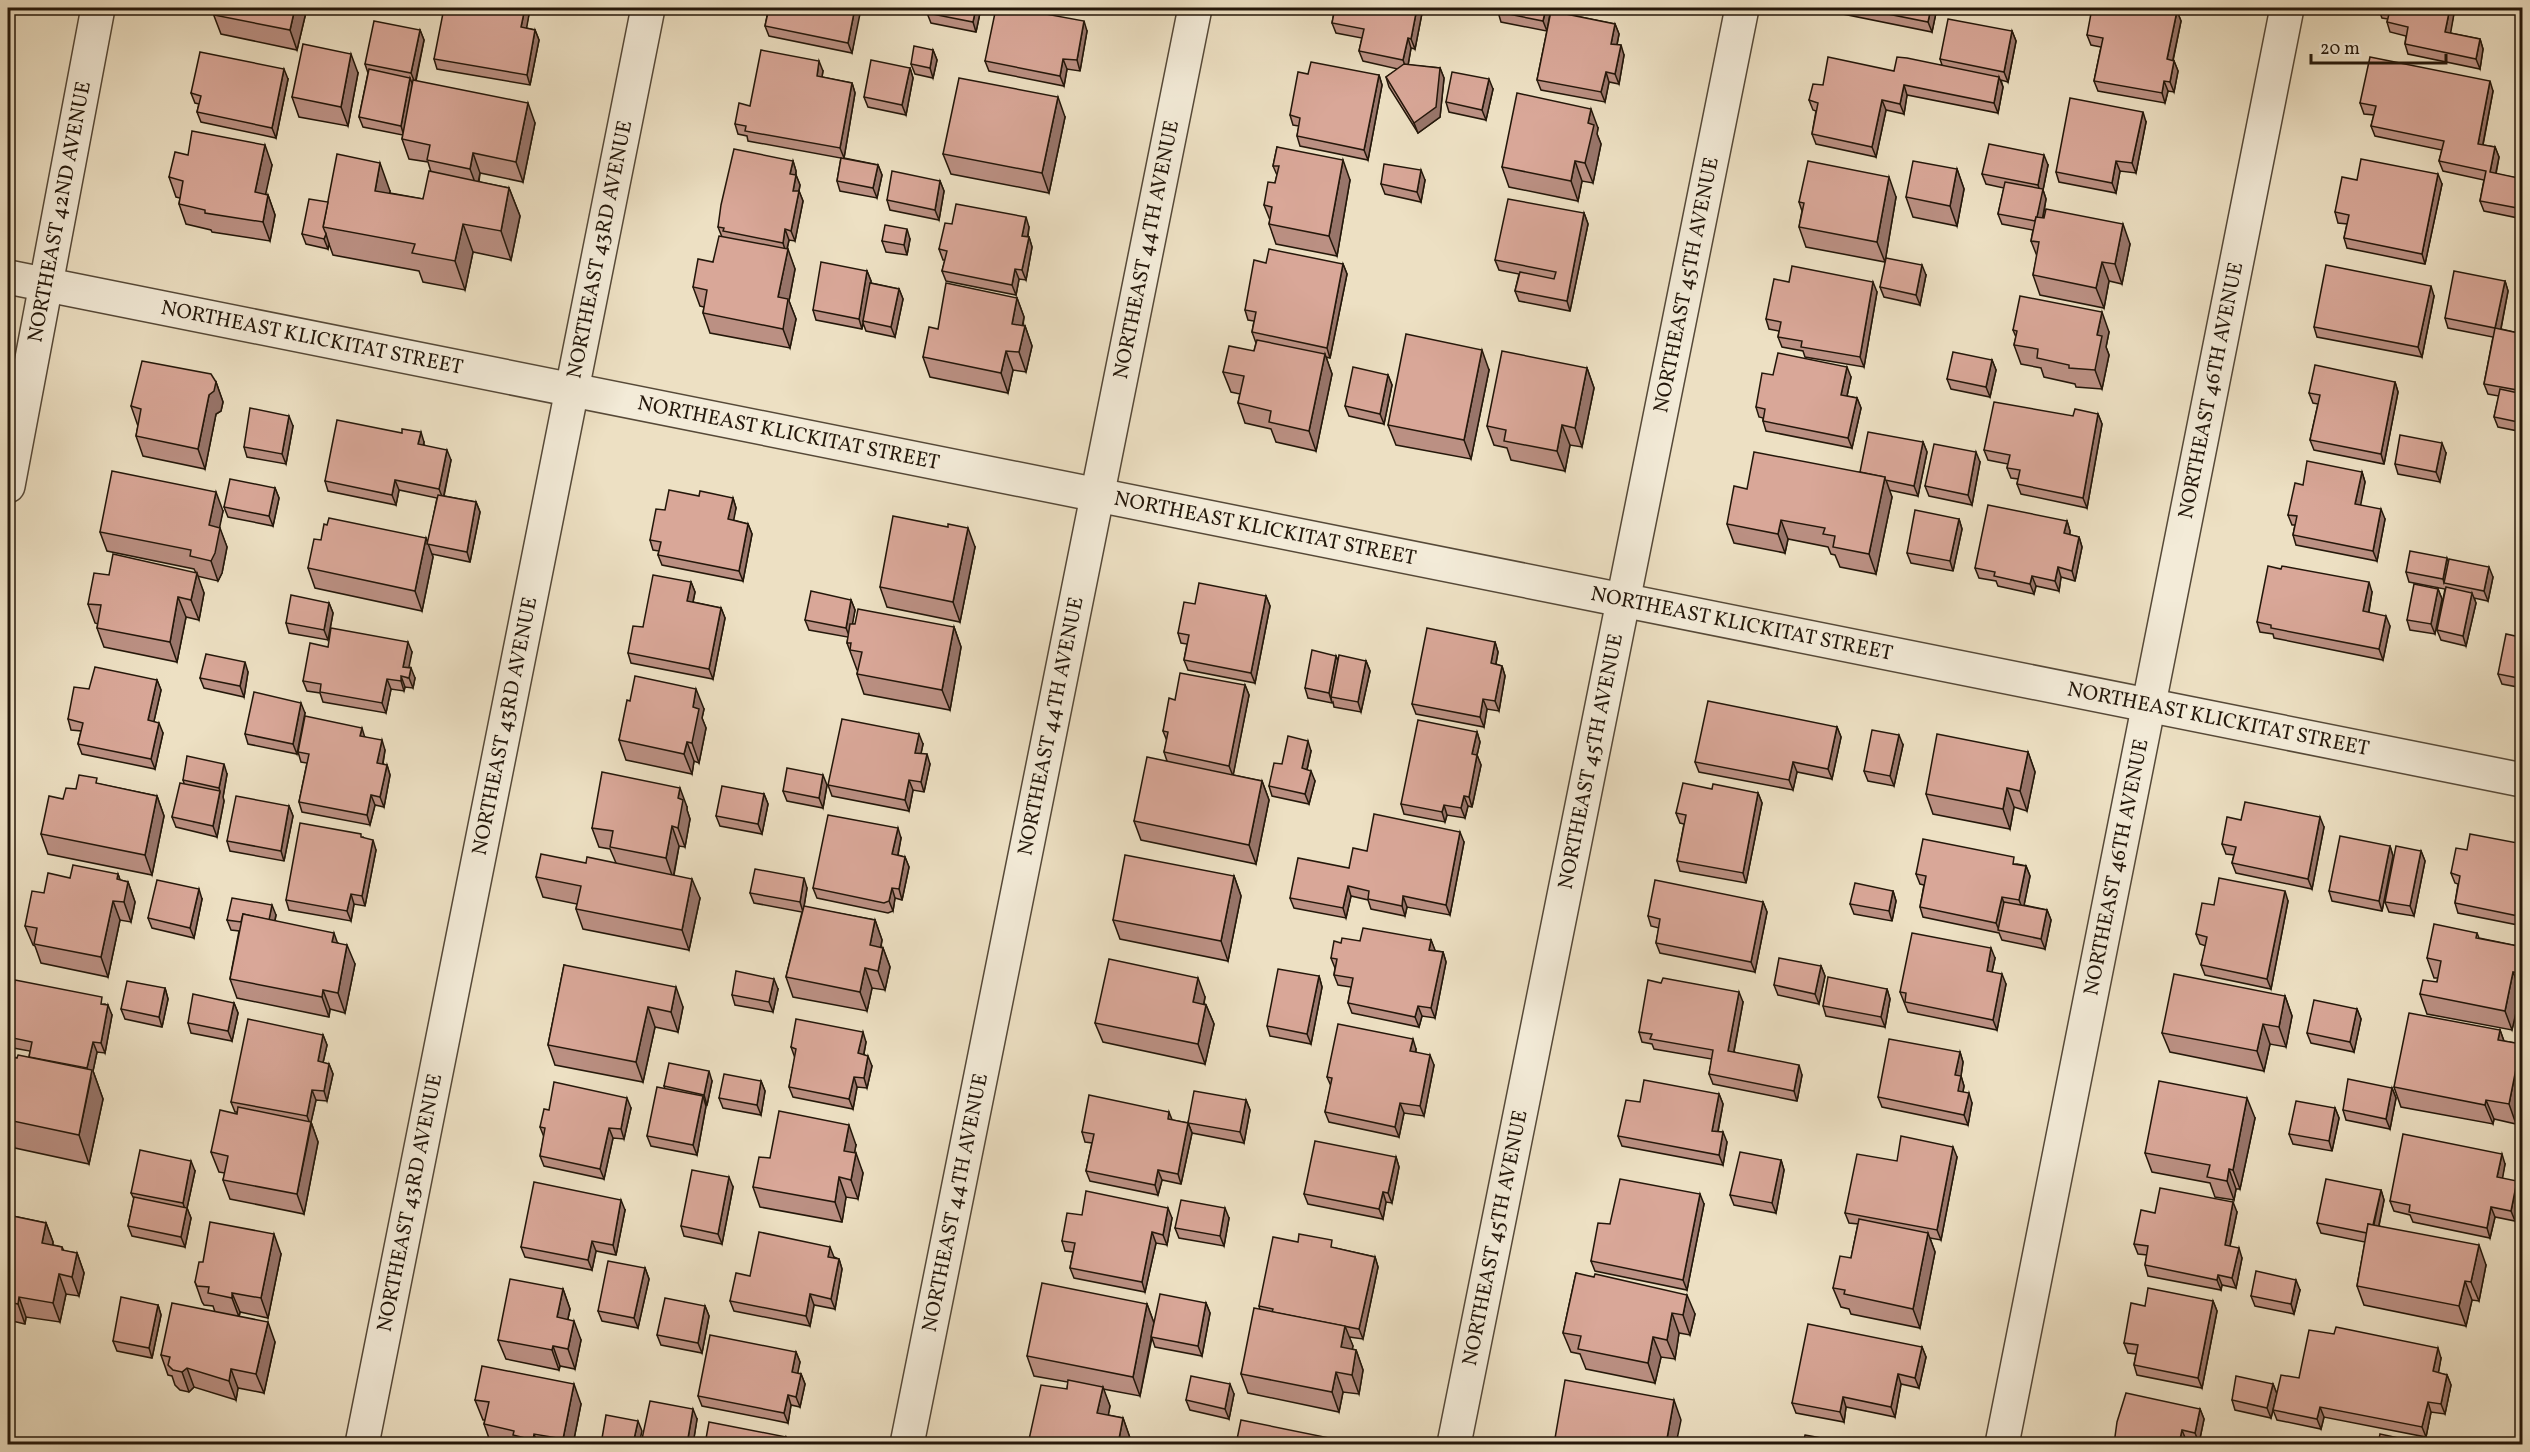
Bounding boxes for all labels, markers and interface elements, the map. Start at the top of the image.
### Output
scale bar [2311,27,2446,65]
text: 20 m [2320,37,2360,62]
street label: NORTHEAST 42ND AVENUE [21,79,98,345]
street label: NORTHEAST 43RD AVENUE [560,118,640,381]
street label: NORTHEAST 44TH AVENUE [1106,118,1187,382]
street label: NORTHEAST 45TH AVENUE [1647,155,1726,415]
street label: NORTHEAST 46TH AVENUE [2171,260,2251,521]
street label: NORTHEAST KLICKITAT STREET [158,293,466,382]
street label: NORTHEAST KLICKITAT STREET [635,389,942,478]
street label: NORTHEAST KLICKITAT STREET [1111,484,1419,573]
street label: NORTHEAST KLICKITAT STREET [1588,579,1895,668]
street label: NORTHEAST 43RD AVENUE [465,594,545,858]
street label: NORTHEAST 44TH AVENUE [1011,594,1091,858]
street label: NORTHEAST 45TH AVENUE [1551,631,1631,892]
street label: NORTHEAST KLICKITAT STREET [2065,675,2372,764]
street label: NORTHEAST 46TH AVENUE [2077,736,2156,998]
street label: NORTHEAST 43RD AVENUE [370,1071,450,1334]
street label: NORTHEAST 44TH AVENUE [915,1071,995,1335]
street label: NORTHEAST 45TH AVENUE [1455,1108,1535,1368]

